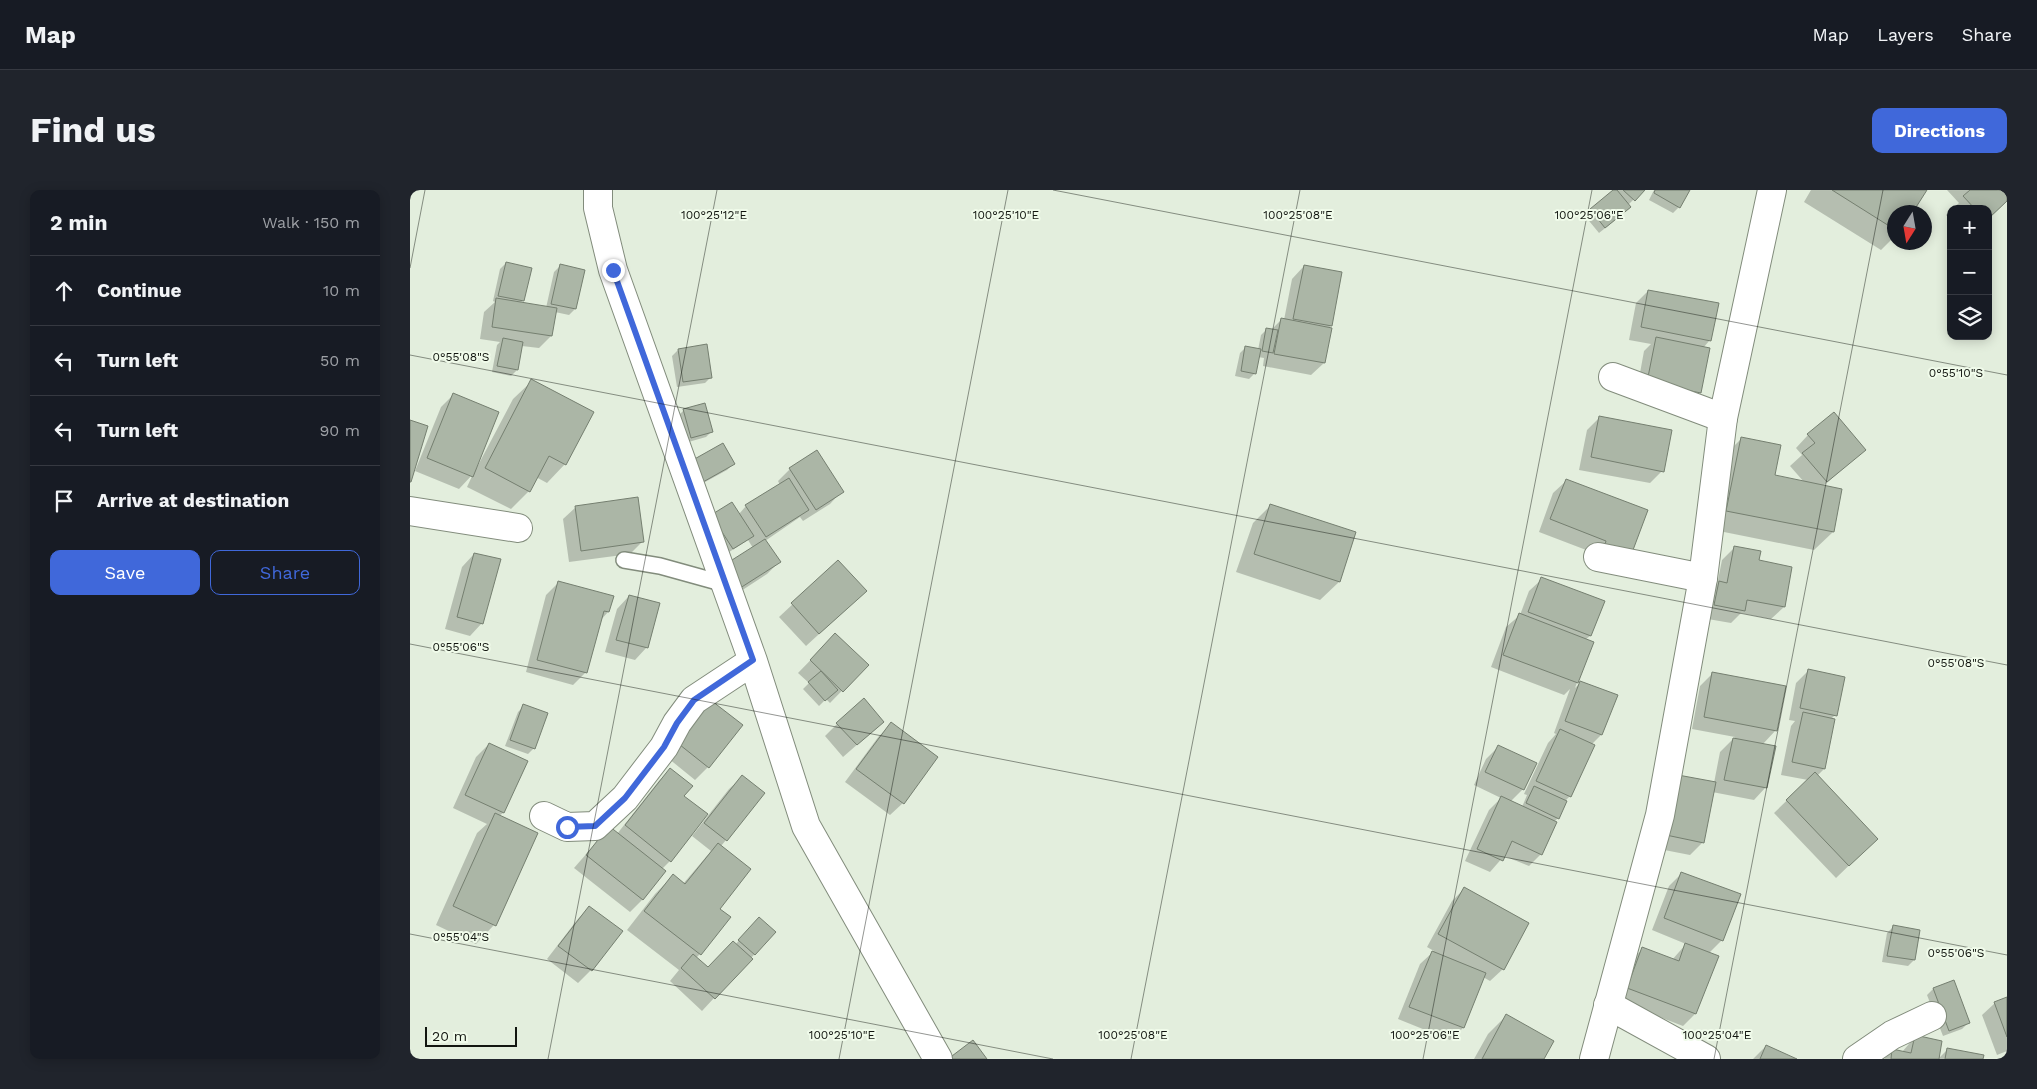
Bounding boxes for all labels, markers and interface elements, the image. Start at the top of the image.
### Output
text: Map [25,21,76,49]
text: Map [1812,24,1849,45]
text: Layers [1877,24,1934,45]
text: Share [1962,24,2012,45]
button: Directions [1872,108,2007,153]
text: Find us [30,109,156,151]
north arrow [1887,205,1932,250]
map controls [1947,205,1992,340]
button: + [1947,205,1992,250]
text: 100°25'12"E [681,208,747,222]
text: 100°25'10"E [973,208,1040,222]
text: 100°25'08"E [1263,208,1333,222]
text: 100°25'06"E [1554,208,1624,222]
text: 2 min [50,210,107,235]
text: Walk · 150 m [262,213,360,232]
button: − [1947,250,1992,295]
route end [602,259,625,282]
icon: ahead [50,277,78,305]
text: Continue [97,279,181,302]
text: 10 m [323,281,360,300]
button: layers [1947,295,1992,340]
icon: left [50,347,78,375]
text: Turn left [97,349,178,372]
text: 0°55'08"S [432,350,490,364]
text: 50 m [320,351,360,370]
text: 0°55'10"S [1929,366,1983,380]
icon: left [50,417,78,445]
text: Turn left [97,419,178,442]
text: 90 m [319,421,360,440]
icon: arrive [50,487,78,515]
text: Arrive at destination [97,489,289,512]
button: Save [50,550,200,595]
button: Share [210,550,360,595]
text: 0°55'06"S [432,640,490,654]
text: 0°55'08"S [1927,656,1985,670]
route start [556,816,579,839]
text: 0°55'04"S [433,930,489,944]
text: 0°55'06"S [1927,946,1985,960]
scale bar [425,1024,518,1047]
text: 20 m [432,1028,467,1044]
text: 100°25'10"E [809,1028,876,1042]
text: 100°25'08"E [1098,1028,1168,1042]
text: 100°25'06"E [1390,1028,1460,1042]
text: 100°25'04"E [1683,1028,1752,1042]

